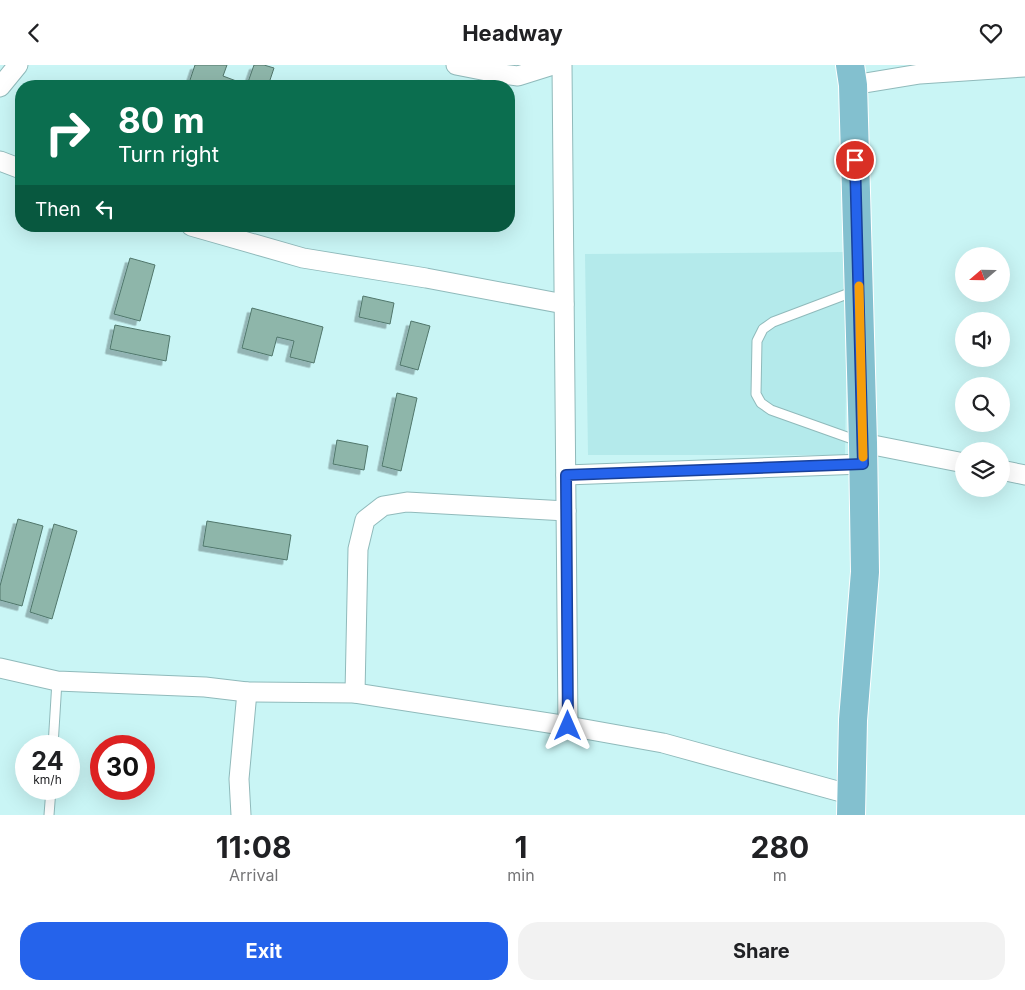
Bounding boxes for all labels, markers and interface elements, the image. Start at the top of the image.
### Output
icon: back [20,19,48,47]
icon: heart [977,19,1005,47]
text: Headway [462,20,563,46]
text: 80 m [118,99,205,141]
icon: right [35,100,100,165]
pin [834,139,876,181]
text: Turn right [118,141,219,167]
icon: arrive [841,146,869,174]
icon: left [91,195,119,223]
text: Then [35,198,81,221]
north arrow [955,247,1010,303]
map controls [955,247,1010,497]
button: sound [955,312,1010,367]
button: search [955,377,1010,432]
button: layers [955,442,1010,497]
position arrow [541,699,593,751]
speed limit sign: 30 [90,735,155,800]
text: 24 [31,746,64,776]
text: km/h [33,772,62,787]
text: 11:08 [216,829,291,865]
text: 1 [515,829,527,865]
text: 280 [750,829,809,865]
text: Arrival [229,865,278,885]
text: min [507,865,535,885]
text: m [773,865,787,885]
button: Exit [20,922,508,980]
button: Share [518,922,1005,980]

